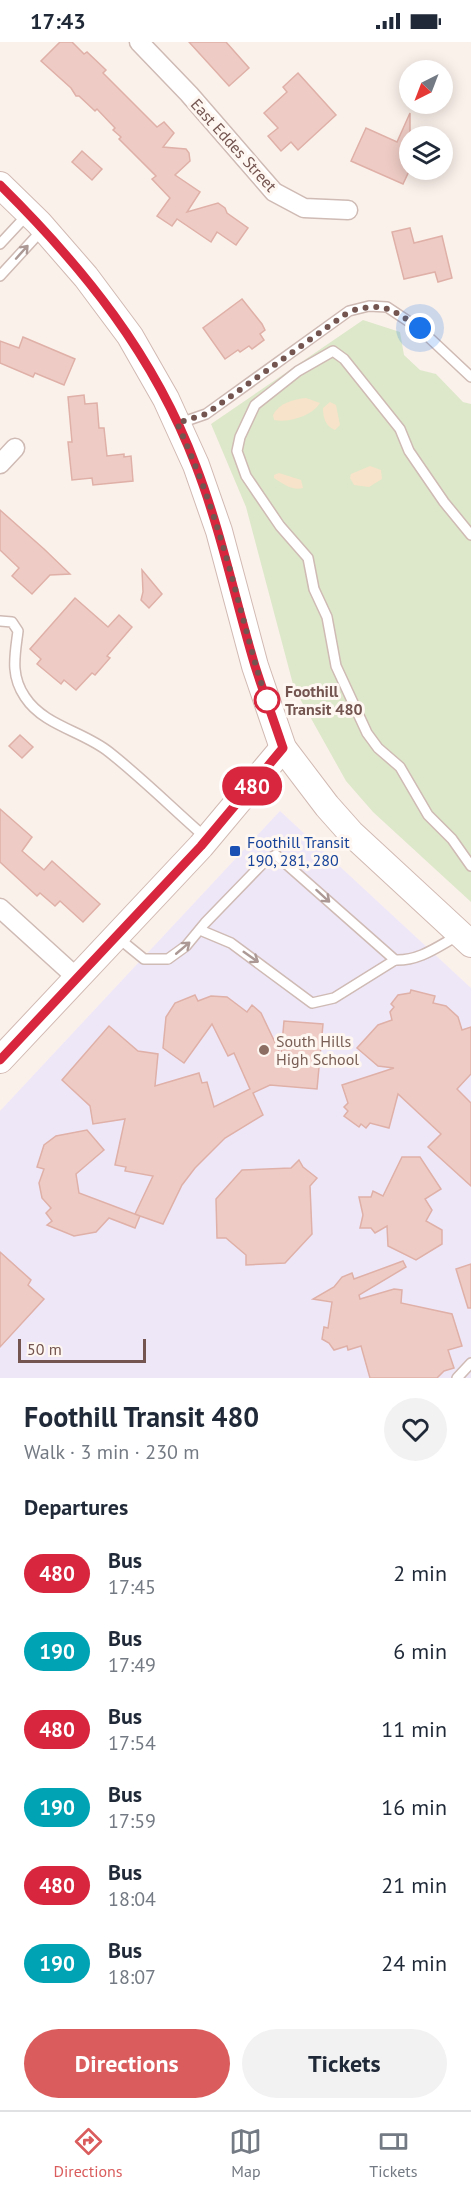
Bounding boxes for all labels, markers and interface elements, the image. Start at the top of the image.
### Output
text: 17:43 [30,7,86,35]
north arrow [399,60,453,114]
map controls [399,60,453,180]
street label: East Eddes Street [187,94,282,196]
button: layers [399,126,453,180]
one-way arrow [15,245,29,260]
your location [405,313,435,343]
place label: Foothill Transit 480 [285,681,363,719]
marker: Foothill Transit 480 [254,687,280,713]
line badge: 480 [218,766,286,806]
text: 480 [234,773,270,800]
place label: Foothill Transit 190, 281, 280 [247,832,350,870]
marker: Foothill Transit 190, 281, 280 [228,844,242,858]
one-way arrow [315,889,330,903]
one-way arrow [175,941,191,954]
one-way arrow [242,951,259,963]
place label: South Hills High School [276,1031,359,1069]
marker: South Hills High School [257,1043,271,1057]
scale bar [18,1336,146,1364]
text: 50 m [27,1339,62,1359]
text: Foothill Transit 480 [24,1398,259,1435]
button: heart [384,1398,447,1461]
text: Walk · 3 min · 230 m [24,1439,200,1465]
text: Departures [24,1493,128,1521]
text: Bus [108,1546,142,1574]
text: 2 min [393,1559,447,1587]
text: 480 [39,1560,75,1587]
text: 17:45 [108,1574,156,1600]
text: Bus [108,1624,142,1652]
text: 6 min [393,1637,447,1665]
text: 190 [39,1638,75,1665]
text: 17:49 [108,1652,156,1678]
text: Bus [108,1702,142,1730]
text: 11 min [381,1715,447,1743]
text: 480 [39,1716,75,1743]
text: 17:54 [108,1730,156,1756]
text: Bus [108,1780,142,1808]
text: 16 min [381,1793,447,1821]
text: 190 [39,1794,75,1821]
text: 17:59 [108,1808,156,1834]
text: Bus [108,1858,142,1886]
text: 21 min [381,1871,447,1899]
text: 480 [39,1872,75,1899]
text: 18:04 [108,1886,156,1912]
text: Bus [108,1936,142,1964]
text: 24 min [381,1949,447,1977]
text: 190 [39,1950,75,1977]
text: 18:07 [108,1964,156,1990]
button: Directions [24,2029,230,2098]
button: Tickets [242,2029,447,2098]
tab: Directions [53,2125,123,2181]
tab: Map [229,2125,262,2181]
tab: Tickets [369,2125,418,2181]

